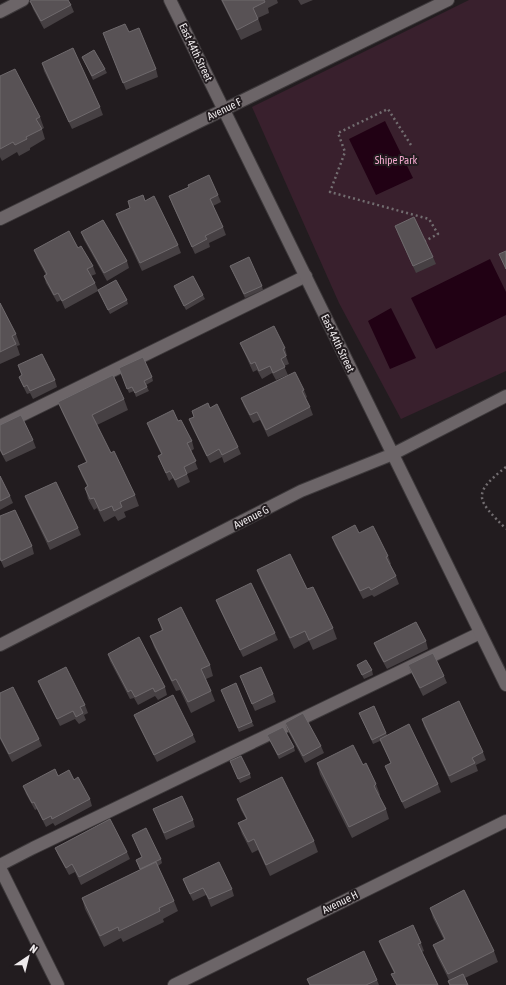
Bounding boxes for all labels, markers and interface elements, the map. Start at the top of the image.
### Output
street label: East 44th Street [177,21,215,83]
street label: Avenue F [205,95,243,122]
park label: Shipe Park [375,154,417,166]
street label: East 44th Street [319,312,357,374]
street label: Avenue G [231,503,271,531]
street label: Avenue H [320,888,360,916]
north arrow [8,937,48,977]
text: N [28,942,40,956]

